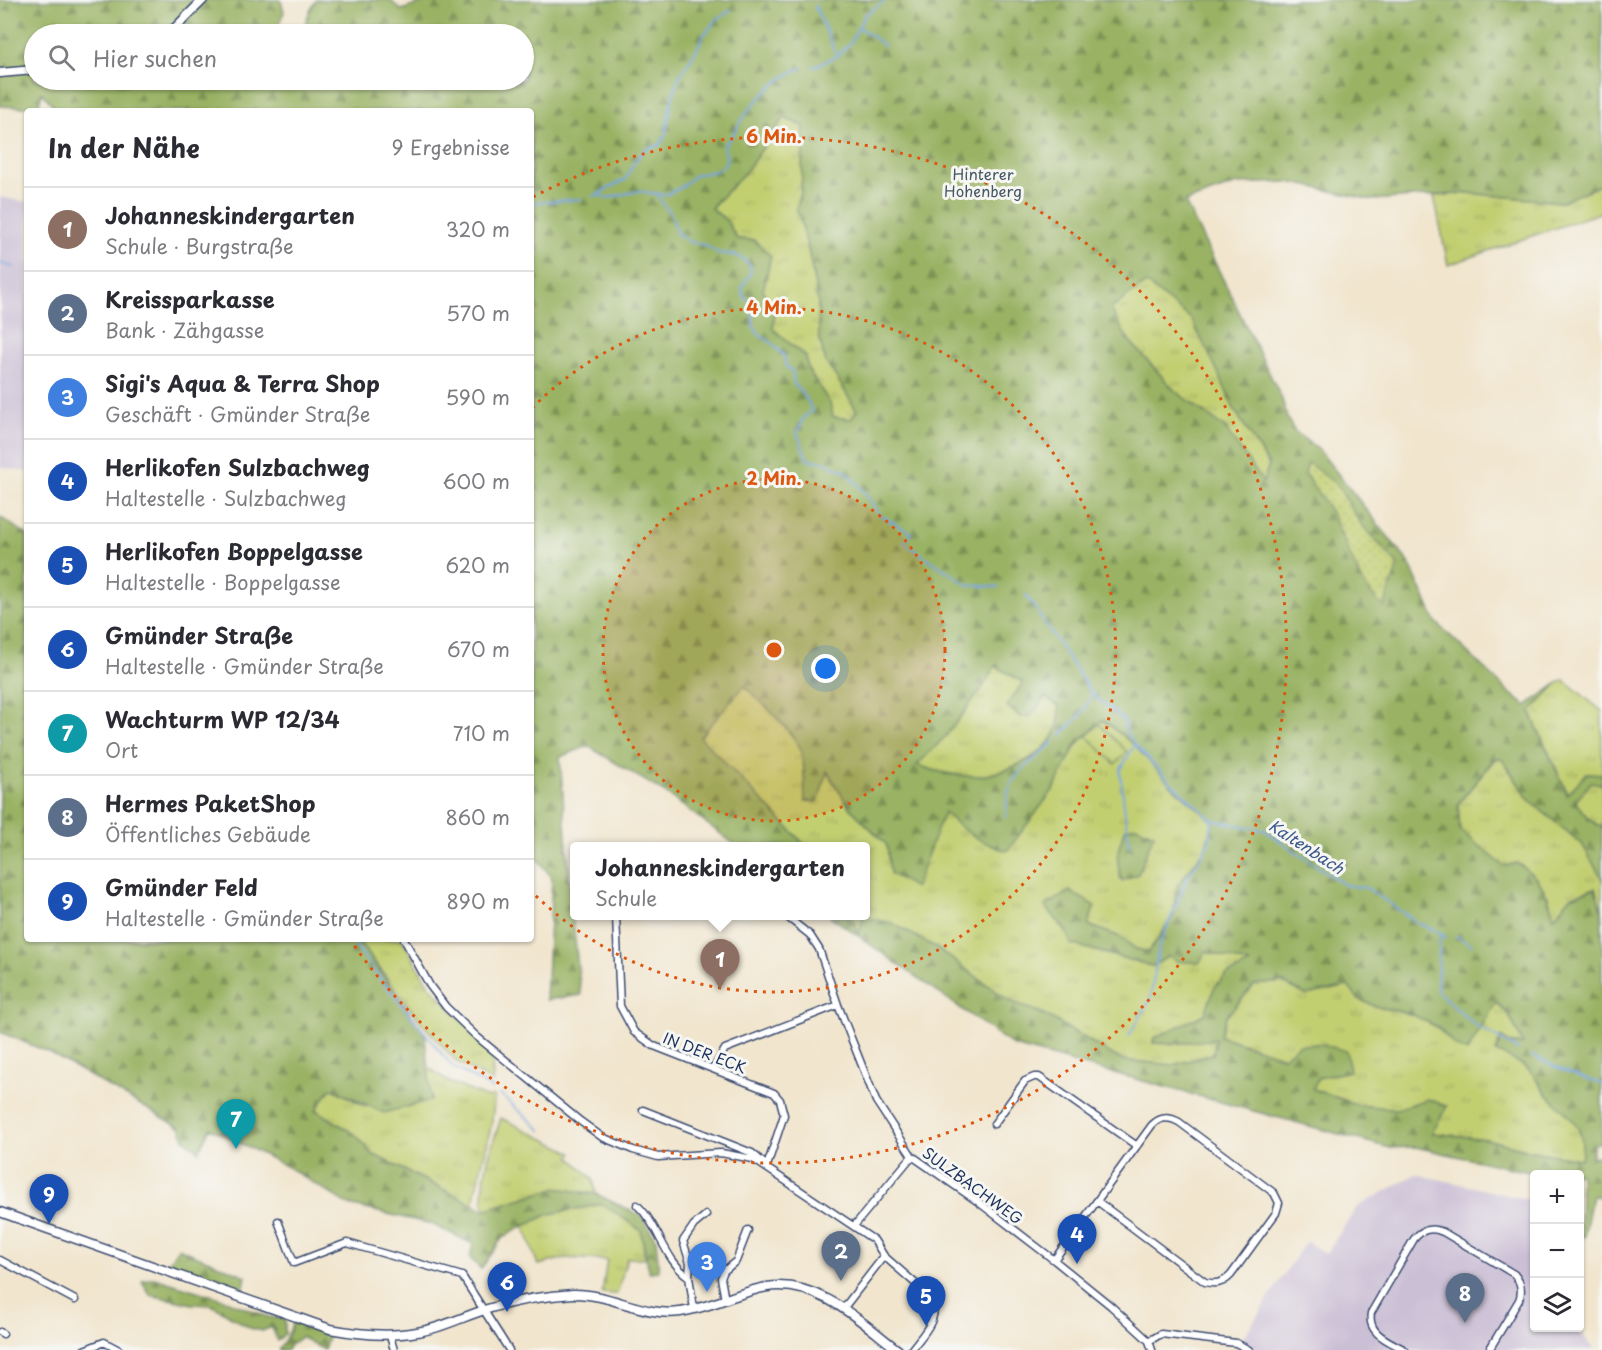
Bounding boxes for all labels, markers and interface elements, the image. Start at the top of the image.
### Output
search box [24,24,534,90]
icon: search [45,41,78,74]
text: Hier suchen [93,41,217,74]
text: 6 Min. [746,122,802,149]
text: In der Nähe [48,128,200,167]
text: 9 Ergebnisse [392,132,510,162]
park label: Hinterer Hohenberg [944,162,1022,202]
text: Johanneskindergarten [105,198,355,231]
text: 1 [63,214,72,244]
text: 320 m [446,214,510,244]
text: Schule · Burgstraße [105,231,294,261]
text: Kreissparkasse [105,282,275,315]
text: 4 Min. [746,293,802,320]
text: 2 [60,298,75,328]
text: 570 m [446,298,510,328]
text: Bank · Zähgasse [105,315,264,345]
text: Sigi's Aqua & Terra Shop [105,366,380,399]
text: 3 [61,382,74,412]
text: 590 m [446,382,510,412]
text: Geschäft · Gmünder Straße [105,399,370,429]
text: Herlikofen Sulzbachweg [105,450,370,483]
text: 2 Min. [746,464,802,491]
text: 4 [61,466,74,496]
text: 600 m [442,466,510,496]
text: Haltestelle · Sulzbachweg [105,483,347,513]
text: Herlikofen Boppelgasse [105,534,363,567]
text: 5 [61,550,74,580]
text: 620 m [446,550,510,580]
text: Haltestelle · Boppelgasse [105,567,341,597]
text: Gmünder Straße [105,618,293,651]
text: 6 [60,634,75,664]
text: 670 m [447,634,510,664]
centre of rings [764,640,784,660]
text: Haltestelle · Gmünder Straße [105,651,384,681]
your location [811,654,840,683]
text: Wachturm WP 12/34 [105,702,340,735]
text: 7 [62,718,73,748]
text: 710 m [453,718,510,748]
text: Ort [105,735,138,765]
text: Hermes PaketShop [105,786,315,819]
text: 8 [61,802,74,832]
text: 860 m [445,802,510,832]
water label: Kaltenbach [1265,813,1350,880]
text: Öffentliches Gebäude [105,819,311,849]
popup [570,842,870,920]
text: Johanneskindergarten [595,850,845,883]
text: Gmünder Feld [105,870,258,903]
text: Schule [595,883,657,913]
text: 9 [62,886,73,916]
text: 890 m [447,886,510,916]
text: Haltestelle · Gmünder Straße [105,903,384,933]
pin: 1 [700,940,740,989]
street label: IN DER ECK [660,1026,750,1079]
pin: 7 [216,1100,256,1149]
street label: SULZBACHWEG [918,1141,1028,1229]
map controls [1530,1170,1584,1332]
button: + [1530,1170,1584,1224]
pin: 9 [29,1174,68,1224]
pin: 4 [1058,1214,1096,1264]
button: − [1530,1224,1584,1278]
pin: 2 [822,1232,860,1281]
pin: 3 [688,1242,726,1292]
pin: 6 [488,1262,526,1312]
pin: 8 [1446,1274,1484,1323]
pin: 5 [906,1276,946,1326]
button: layers [1530,1278,1584,1332]

